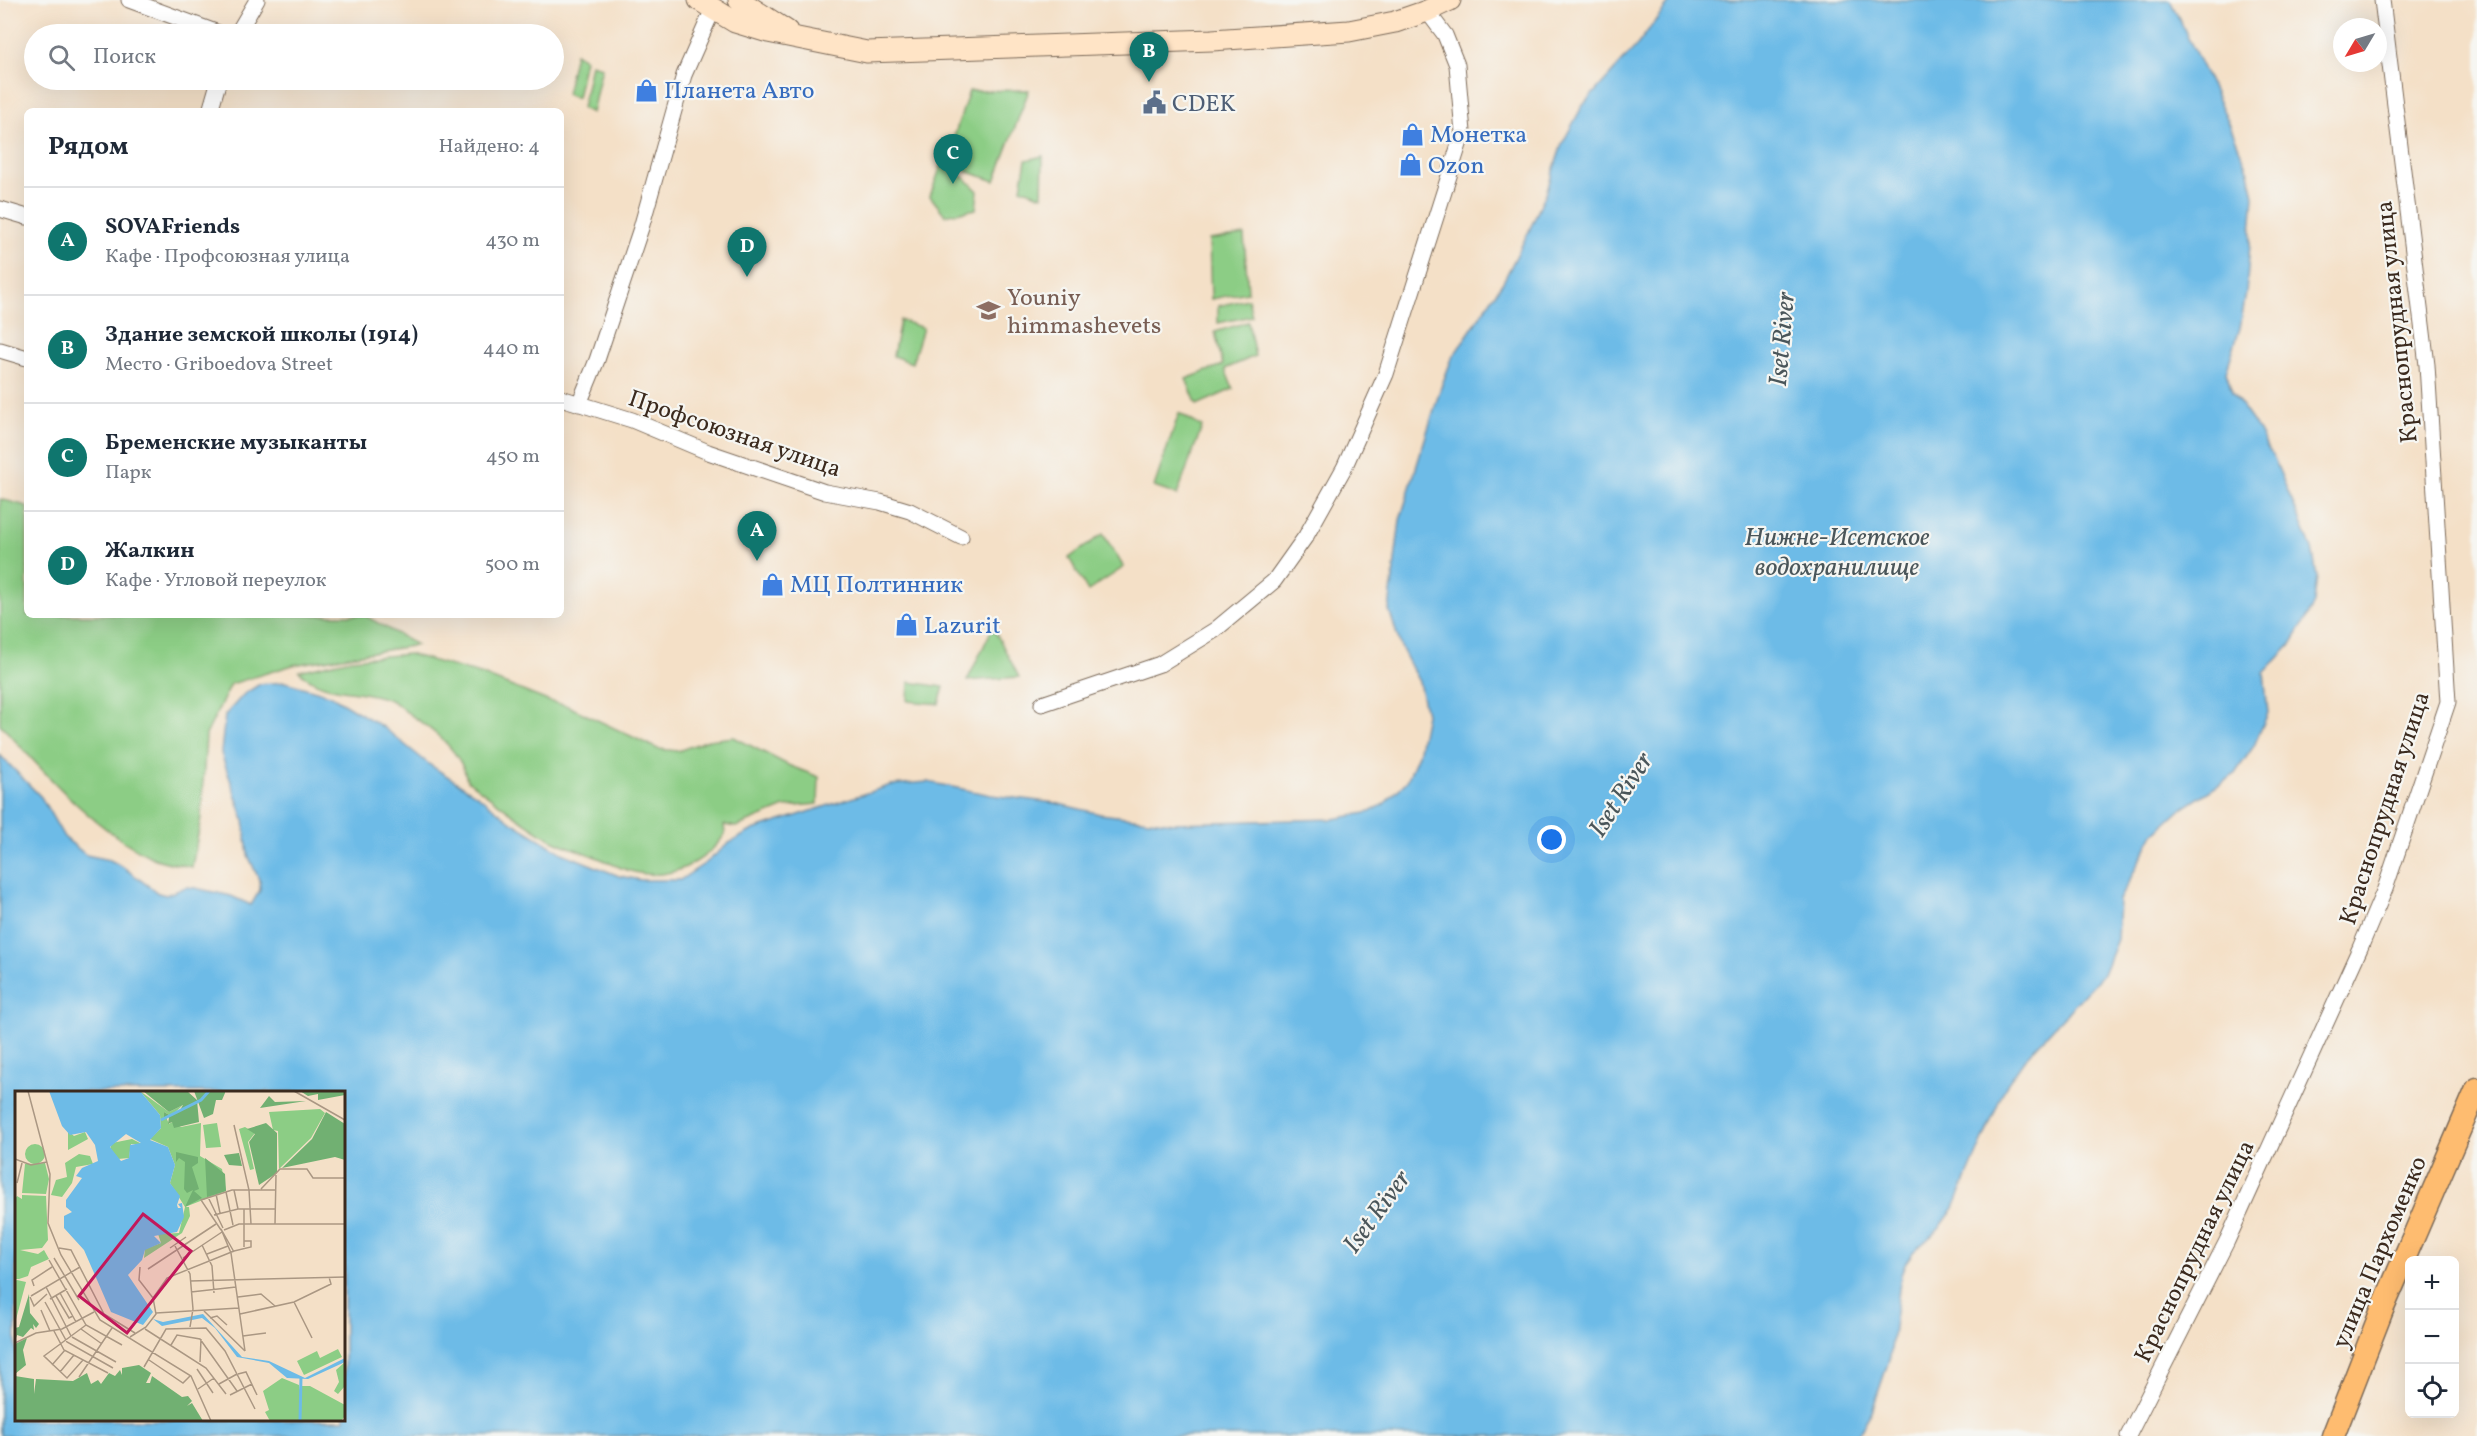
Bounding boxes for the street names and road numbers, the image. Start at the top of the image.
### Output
street label: Краснопрудная улица [2368,199,2428,445]
street label: Профсоюзная улица [623,382,845,487]
street label: Краснопрудная улица [2332,688,2440,930]
street label: Краснопрудная улица [2127,1135,2264,1369]
street label: улица Пархоменко [2325,1151,2437,1354]

